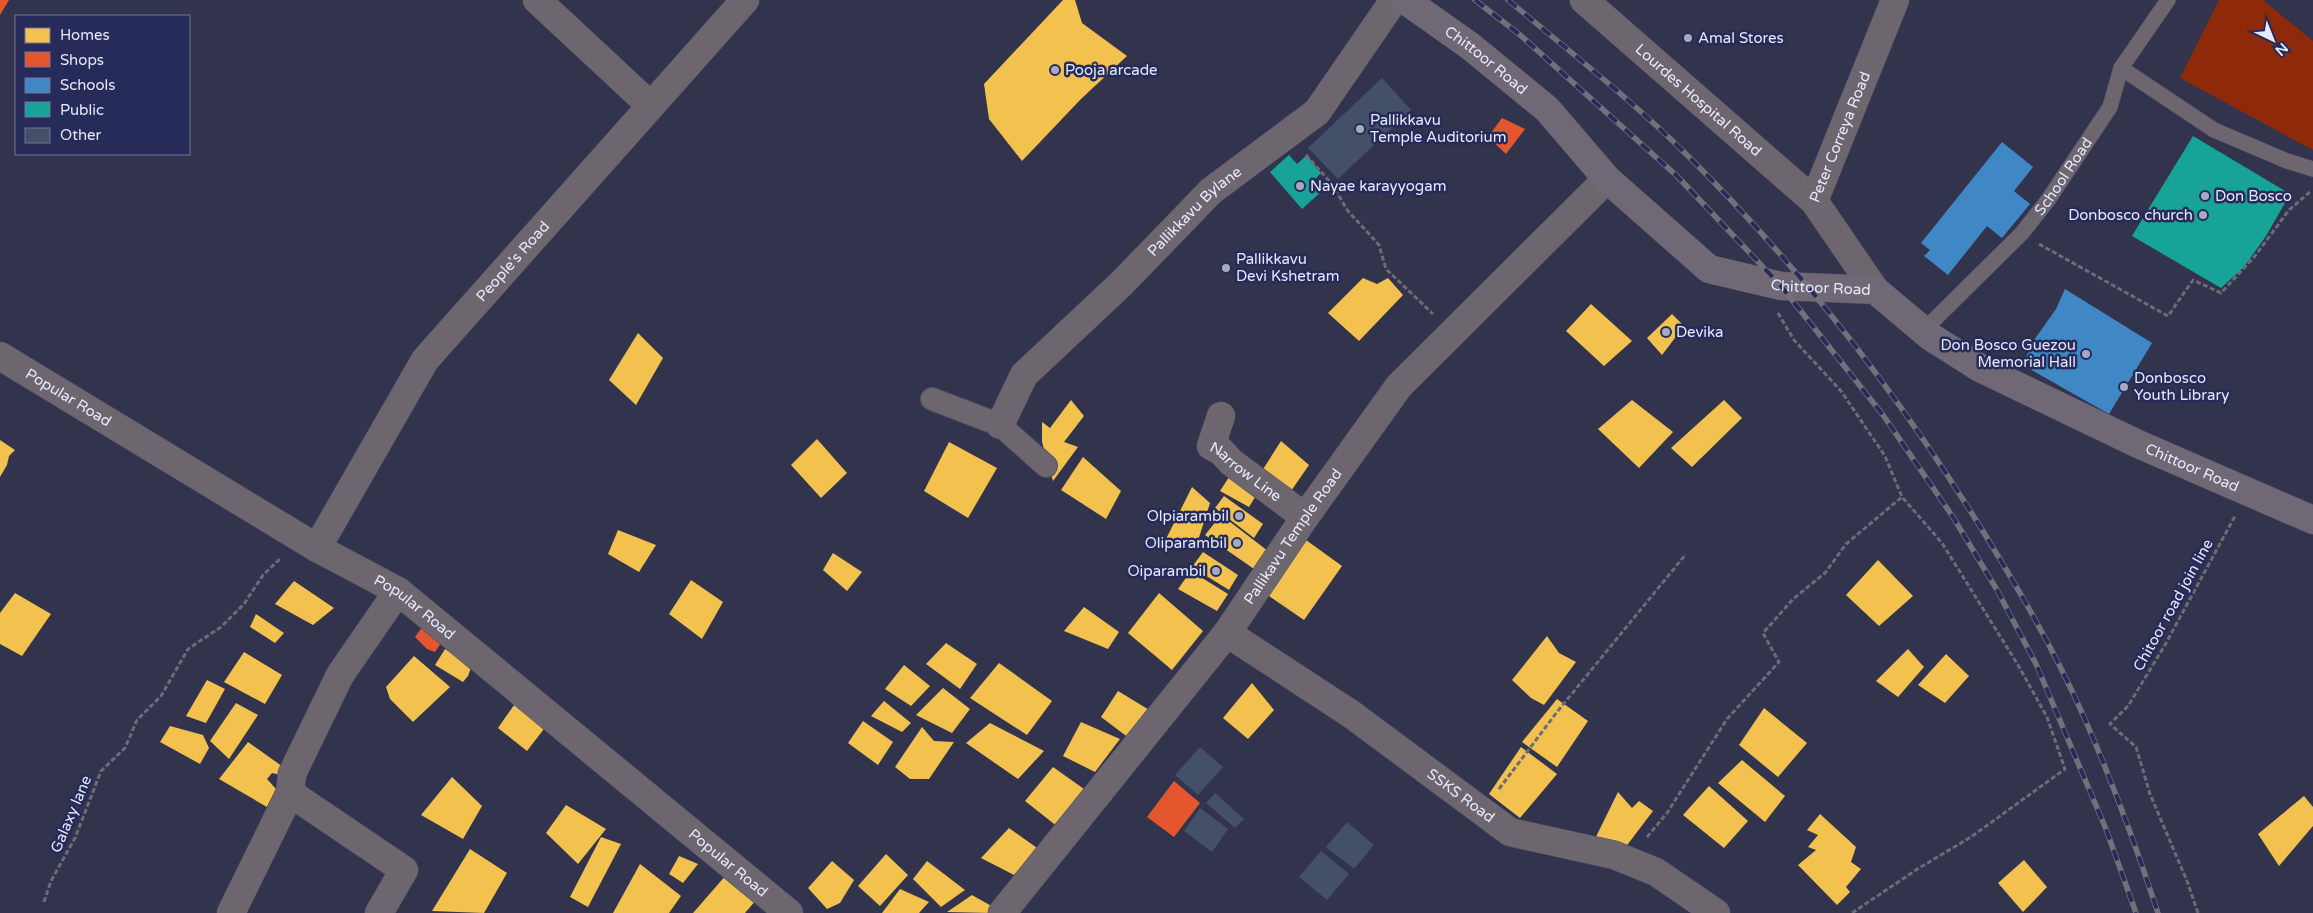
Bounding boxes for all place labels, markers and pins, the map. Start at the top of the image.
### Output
place label: Amal Stores [1698,29,1784,47]
marker: Amal Stores [1682,32,1694,44]
place label: Pooja arcade [1065,61,1158,79]
marker: Pooja arcade [1049,64,1061,76]
place label: Pallikkavu Temple Auditorium [1370,111,1506,146]
marker: Pallikkavu Temple Auditorium [1354,123,1366,135]
place label: Nayae karayyogam [1310,177,1446,195]
marker: Nayae karayyogam [1294,180,1306,192]
place label: Don Bosco [2215,187,2292,205]
marker: Don Bosco [2199,190,2211,202]
place label: Donbosco church [2068,206,2193,224]
marker: Donbosco church [2197,209,2209,221]
place label: Pallikkavu Devi Kshetram [1236,250,1340,285]
marker: Pallikkavu Devi Kshetram [1220,262,1232,274]
place label: Devika [1676,323,1724,341]
marker: Devika [1660,326,1672,338]
place label: Don Bosco Guezou Memorial Hall [1941,336,2076,371]
marker: Don Bosco Guezou Memorial Hall [2080,348,2092,360]
place label: Donbosco Youth Library [2134,369,2229,404]
marker: Donbosco Youth Library [2118,381,2130,393]
place label: Olpiarambil [1147,507,1229,525]
marker: Olpiarambil [1233,510,1245,522]
place label: Oliparambil [1145,534,1227,552]
marker: Oliparambil [1231,537,1243,549]
place label: Oiparambil [1127,562,1206,580]
marker: Oiparambil [1210,565,1222,577]

